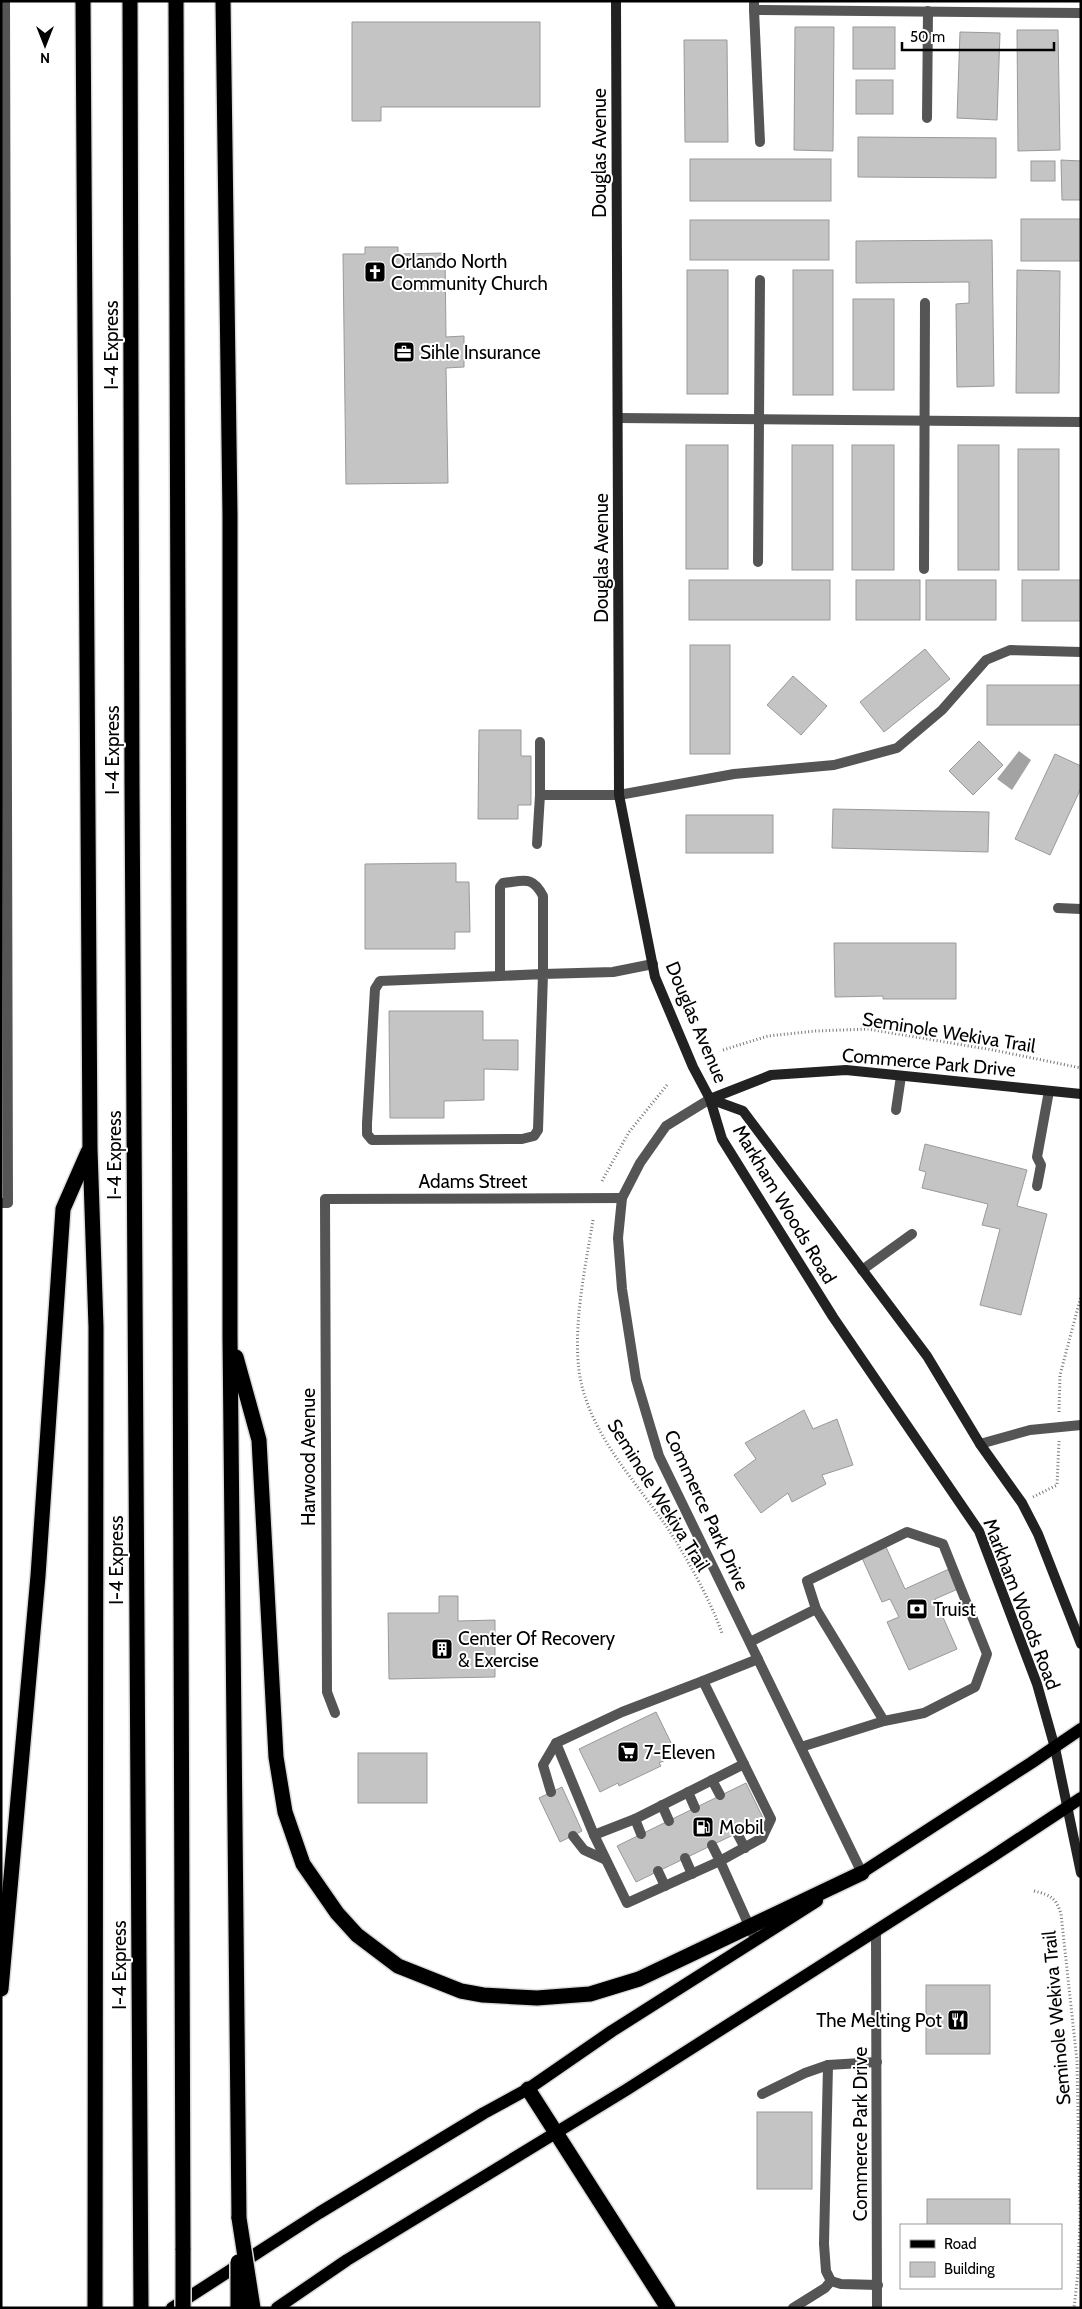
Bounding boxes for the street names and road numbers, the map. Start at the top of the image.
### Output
street label: Douglas Avenue [588,88,611,218]
street label: I-4 Express [100,300,123,390]
street label: Douglas Avenue [590,493,613,623]
street label: I-4 Express [101,705,124,795]
street label: Douglas Avenue [661,958,733,1087]
street label: Seminole Wekiva Trail [861,1007,1038,1058]
street label: Commerce Park Drive [841,1043,1017,1082]
street label: I-4 Express [103,1110,126,1200]
street label: Markham Woods Road [728,1121,841,1288]
street label: Adams Street [419,1170,528,1193]
street label: Harwood Avenue [297,1388,320,1526]
street label: Seminole Wekiva Trail [602,1415,715,1576]
street label: Commerce Park Drive [659,1426,754,1594]
street label: I-4 Express [105,1515,128,1605]
street label: Markham Woods Road [978,1515,1065,1693]
street label: I-4 Express [108,1920,131,2010]
street label: Seminole Wekiva Trail [1037,1929,1076,2106]
street label: Commerce Park Drive [849,2047,872,2221]

